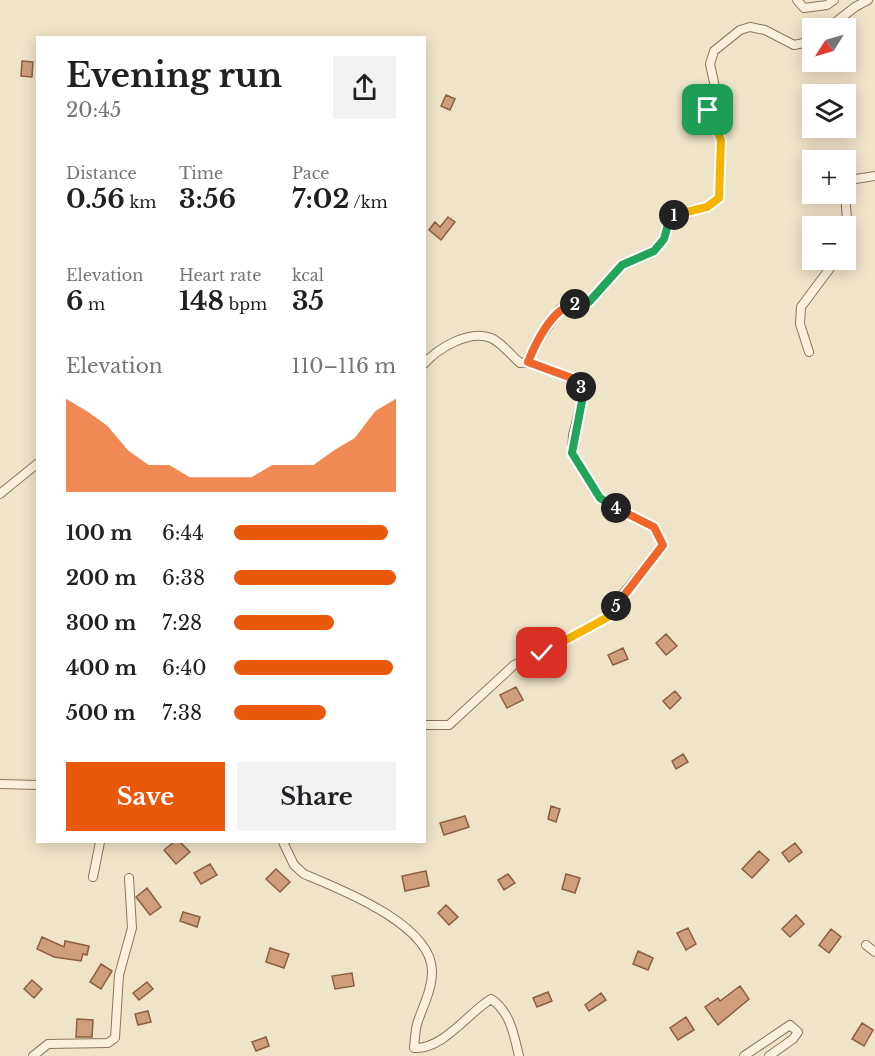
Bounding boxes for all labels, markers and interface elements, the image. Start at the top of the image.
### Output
north arrow [802,18,856,72]
map controls [802,18,856,270]
text: Evening run [66,55,282,96]
button: share [333,56,396,119]
pin [682,84,733,135]
button: layers [802,84,856,138]
icon: arrive [691,93,724,126]
text: 20:45 [66,98,121,122]
button: + [802,150,856,204]
text: Distance [66,163,137,183]
text: Time [179,163,223,183]
text: Pace [292,163,329,183]
text: 0.56 [66,183,125,215]
text: 3:56 [179,183,236,215]
text: 7:02 [292,183,349,215]
text: km [125,192,157,212]
text: /km [349,192,388,212]
pin: 1 [659,200,689,230]
text: 1 [671,205,677,225]
button: − [802,216,856,270]
text: Elevation [66,265,143,285]
text: Heart rate [179,265,261,285]
text: kcal [292,265,324,285]
text: 6 [66,285,84,317]
text: 148 [179,285,224,317]
text: 35 [292,285,324,317]
pin: 2 [560,289,590,319]
text: m [84,294,105,314]
text: bpm [224,294,267,314]
text: 2 [570,294,580,314]
text: Elevation [66,354,163,378]
text: 110–116 m [292,354,396,378]
pin: 3 [566,372,596,402]
text: 3 [576,377,586,397]
pin: 4 [601,493,631,523]
text: 4 [611,498,621,518]
text: 100 m [66,521,132,545]
text: 6:44 [162,521,204,545]
text: 200 m [66,566,137,590]
text: 6:38 [162,566,205,590]
pin: 5 [601,591,631,621]
text: 5 [611,596,621,616]
text: 300 m [66,611,136,635]
text: 7:28 [162,611,202,635]
pin [516,627,567,678]
icon: check [525,636,558,669]
text: 400 m [66,656,137,680]
text: 6:40 [162,656,207,680]
text: 500 m [66,701,136,725]
text: 7:38 [162,701,202,725]
button: Save [66,762,225,831]
button: Share [237,762,396,831]

